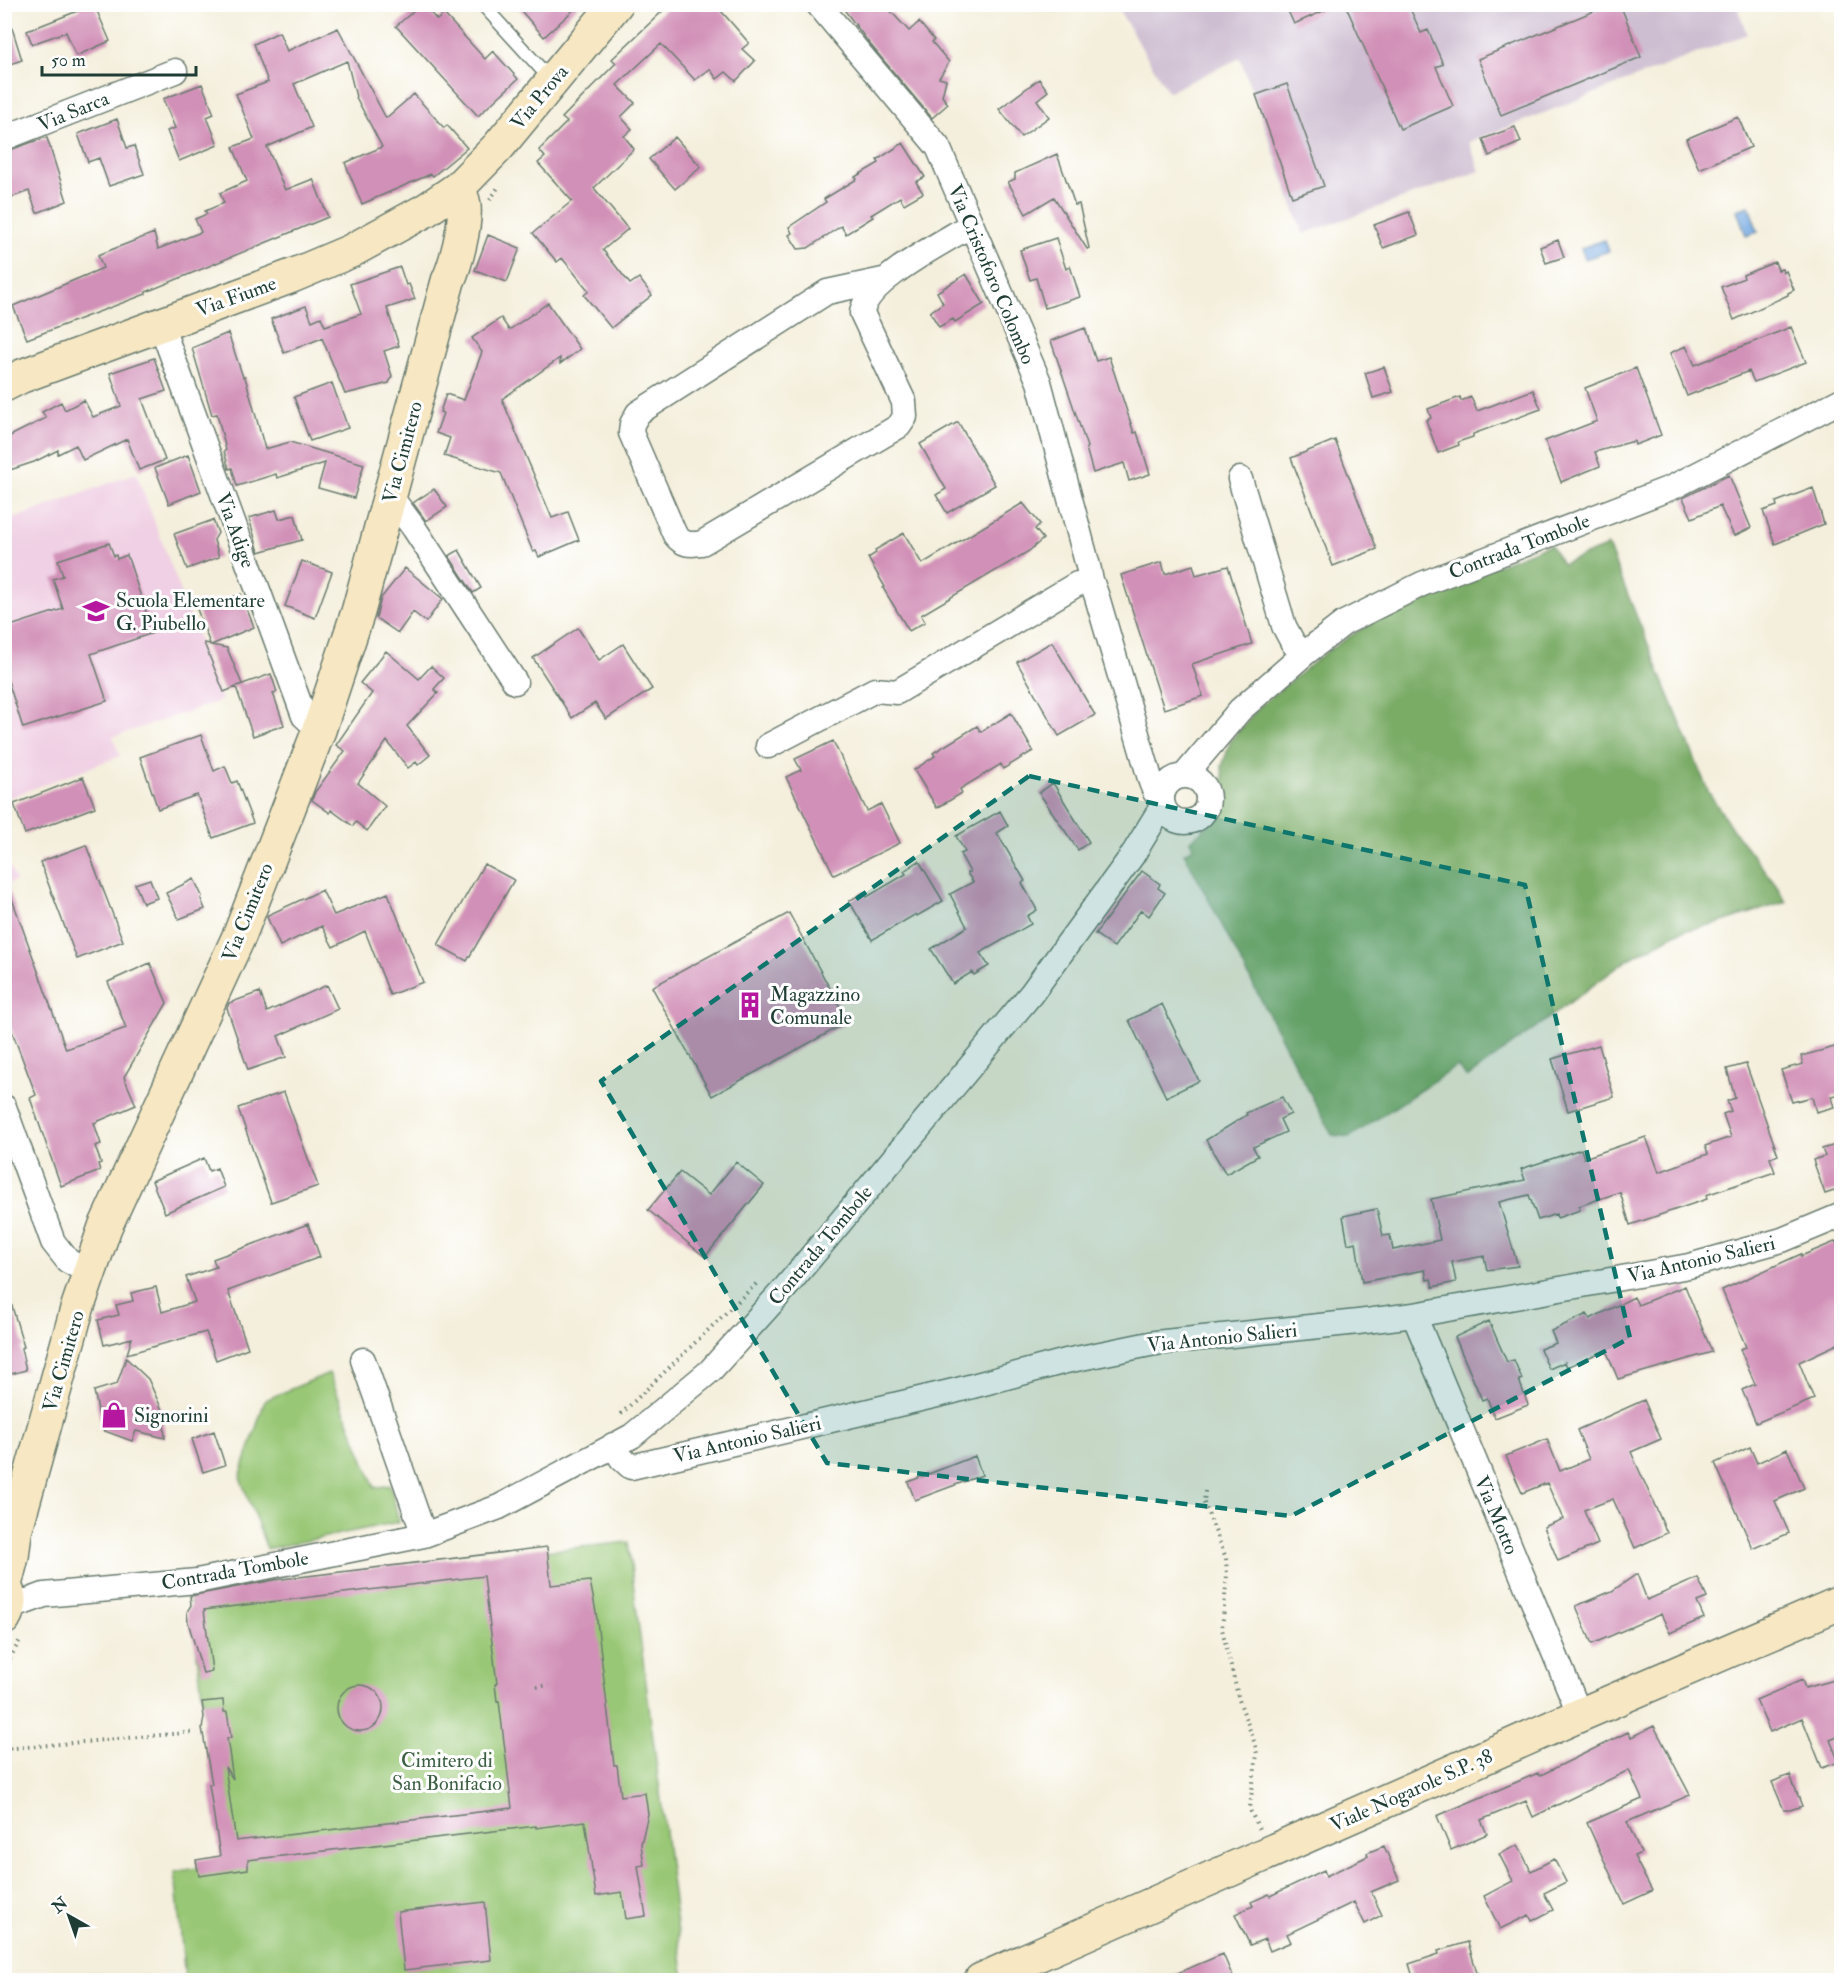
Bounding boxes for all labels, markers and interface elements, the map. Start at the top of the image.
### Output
scale bar [42,39,196,77]
text: 50 m [51,49,86,72]
street label: Via Prova [505,59,574,135]
street label: Via Sarca [34,86,113,137]
street label: Via Cristoforo Colombo [942,181,1041,368]
street label: Via Fiume [193,270,280,323]
street label: Via Cimitero [377,399,428,506]
street label: Via Adige [210,489,261,571]
street label: Contrada Tombole [1445,508,1593,585]
place label: Scuola Elementare G. Piubello [116,588,265,636]
school or university icon: Scuola Elementare G. Piubello [81,596,111,626]
street label: Via Cimitero [216,859,279,965]
place label: Magazzino Comunale [770,982,860,1030]
building icon: Magazzino Comunale [735,990,765,1020]
street label: Contrada Tombole [763,1180,878,1310]
street label: Via Antonio Salieri [1625,1230,1777,1289]
street label: Via Cimitero [37,1308,90,1415]
street label: Via Antonio Salieri [1146,1317,1298,1358]
shop icon: Signorini [99,1400,129,1430]
place label: Signorini [134,1403,209,1428]
street label: Via Antonio Salieri [671,1410,823,1469]
street label: Via Motto [1469,1472,1524,1558]
street label: Contrada Tombole [160,1545,311,1596]
street label: Viale Nogarole S.P. 38 [1326,1743,1496,1838]
park label: Cimitero di San Bonifacio [392,1748,502,1796]
north arrow [39,1886,99,1946]
text: N [47,1893,72,1918]

